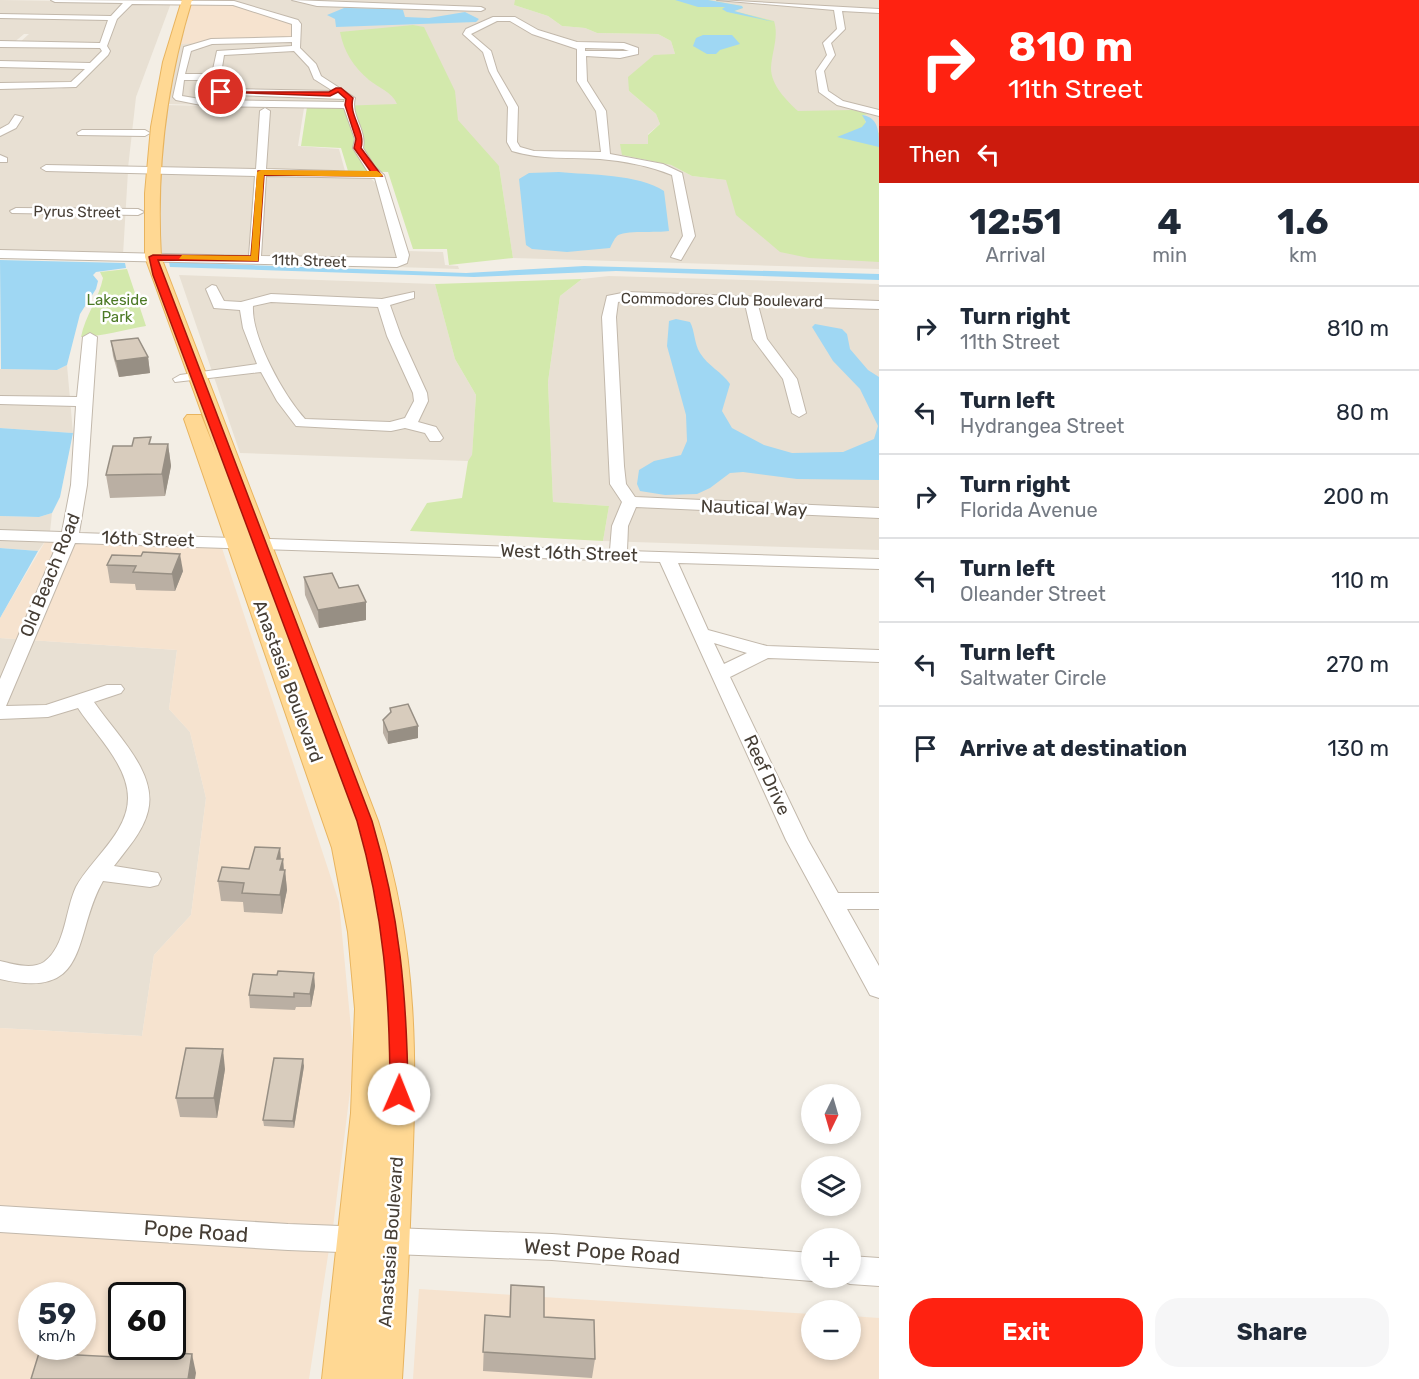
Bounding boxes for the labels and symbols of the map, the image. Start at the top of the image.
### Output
pin [195,66,246,117]
street label: Pyrus Street [33,202,121,222]
street label: 11th Street [271,251,347,271]
street label: Commodores Club Boulevard [621,289,823,311]
park label: Lakeside Park [86,291,148,326]
street label: Nautical Way [700,495,808,521]
street label: Old Beach Road [15,510,85,640]
street label: 16th Street [101,526,195,552]
street label: West 16th Street [500,540,638,566]
street label: Anastasia Boulevard [248,597,328,765]
street label: Reef Drive [739,731,795,819]
position arrow [367,1062,431,1126]
north arrow [801,1084,861,1144]
street label: Anastasia Boulevard [374,1156,408,1328]
street label: Pope Road [143,1215,249,1247]
street label: West Pope Road [523,1233,681,1269]
speed limit sign: 60 [108,1282,186,1360]

